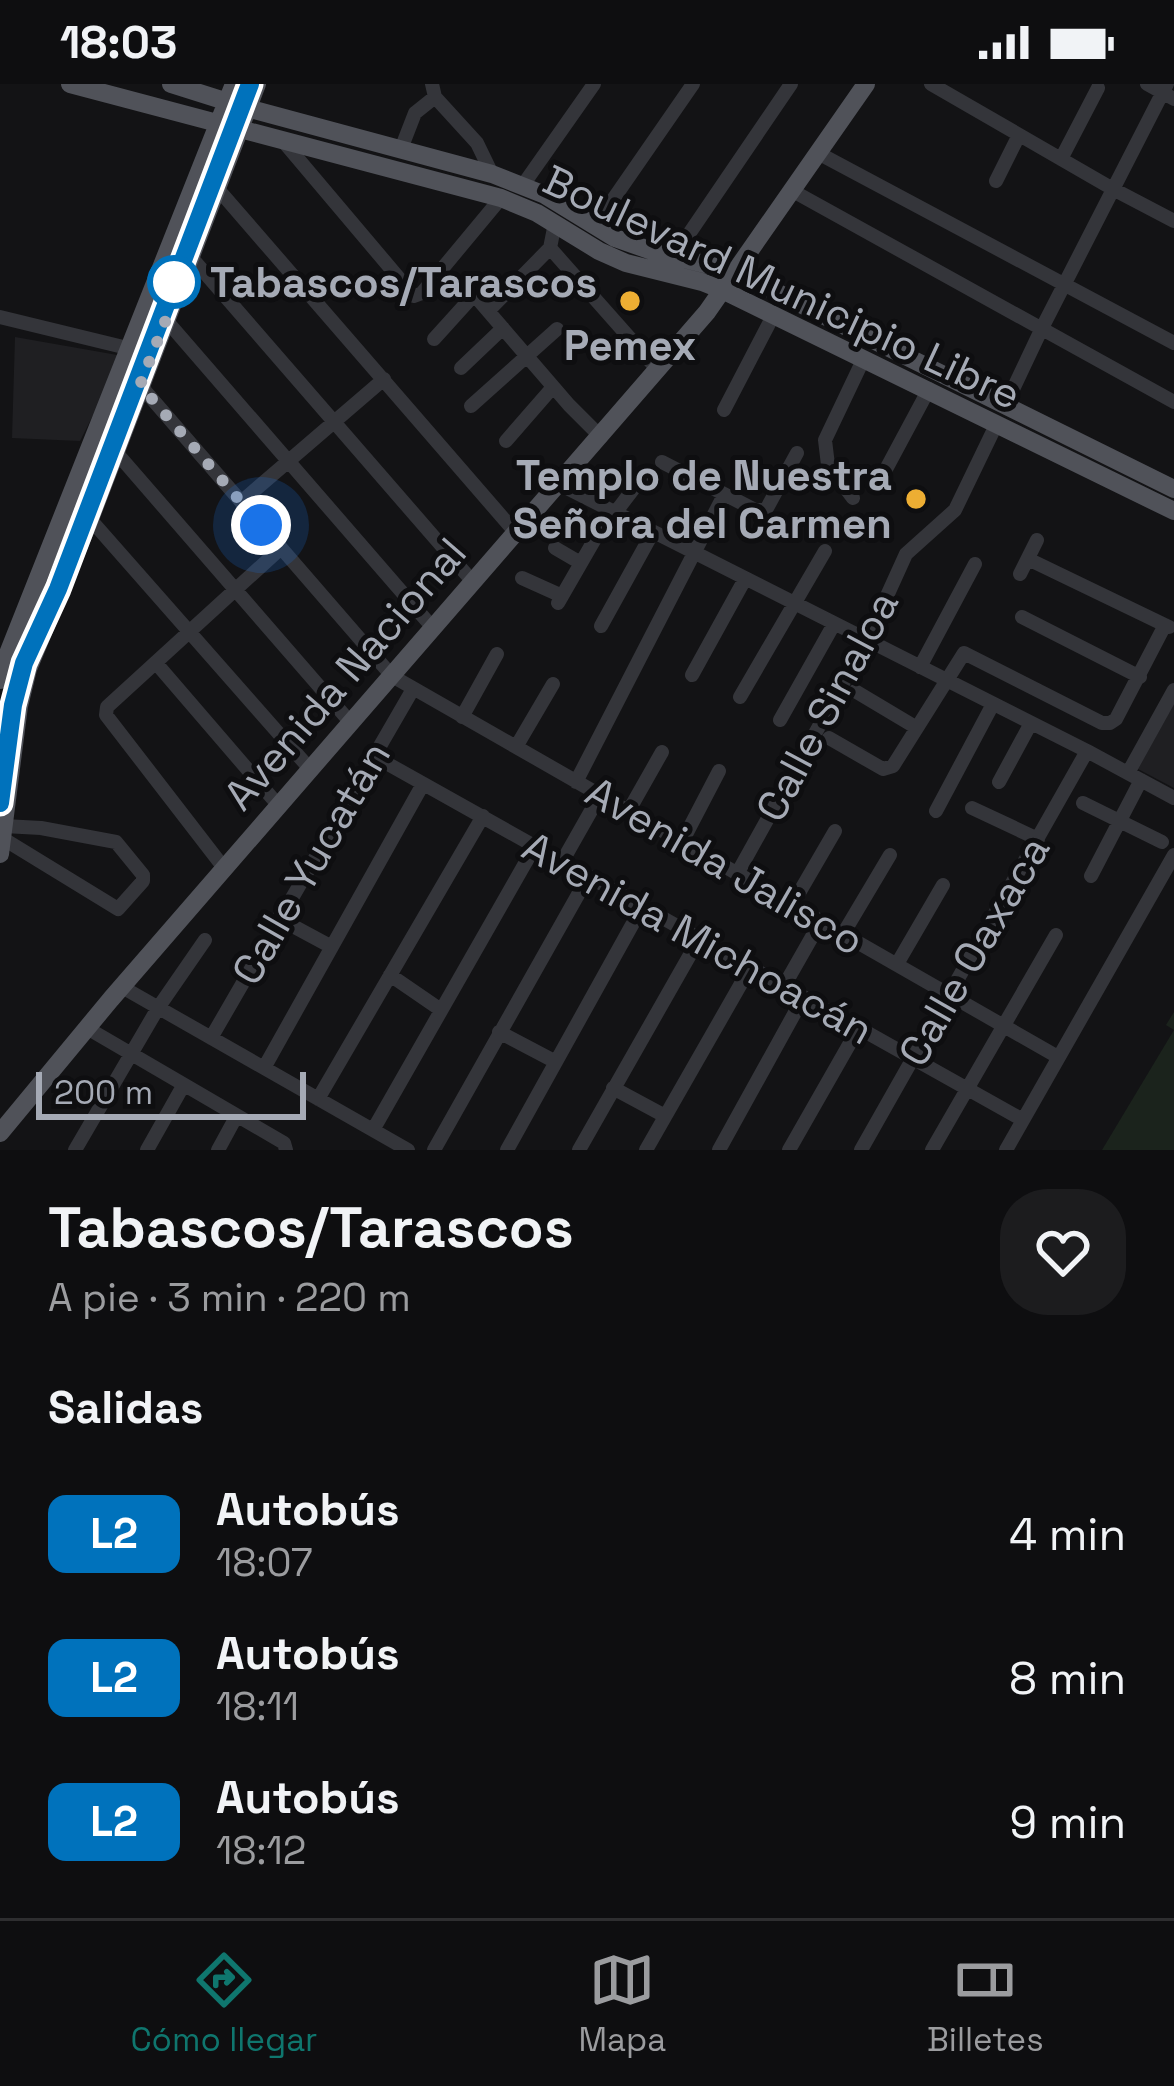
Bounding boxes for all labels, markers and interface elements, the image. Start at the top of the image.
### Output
text: 18:03 [60,14,177,71]
street label: Boulevard Municipio Libre [535,153,1029,421]
place label: Tabascos/Tarascos [210,256,597,309]
marker: Tabascos/Tarascos [149,257,199,307]
marker: Pemex [617,288,643,314]
place label: Pemex [564,319,696,372]
place label: Templo de Nuestra Señora del Carmen [513,449,892,550]
marker: Templo de Nuestra Señora del Carmen [903,486,929,512]
your location [231,495,291,555]
street label: Avenida Nacional [212,527,478,821]
street label: Calle Sinaloa [744,582,910,830]
street label: Calle Yucatán [220,732,402,994]
street label: Avenida Jalisco [577,765,873,967]
street label: Avenida Michoacán [514,820,882,1056]
street label: Calle Oaxaca [887,827,1061,1075]
scale bar [36,1066,306,1119]
text: 200 m [54,1072,153,1114]
button: heart [1000,1189,1126,1315]
text: Tabascos/Tarascos [48,1191,574,1264]
text: A pie · 3 min · 220 m [48,1273,411,1322]
text: Salidas [48,1379,203,1436]
text: Autobús [216,1481,400,1538]
text: 4 min [1009,1506,1126,1563]
text: L2 [90,1507,138,1560]
text: 18:07 [216,1538,313,1587]
text: Autobús [216,1625,400,1682]
text: 8 min [1009,1650,1126,1707]
text: L2 [90,1651,138,1704]
text: 18:11 [216,1682,299,1731]
text: Autobús [216,1769,400,1826]
text: 9 min [1010,1794,1126,1851]
text: L2 [90,1795,138,1848]
text: 18:12 [216,1826,306,1875]
tab: Cómo llegar [130,1947,318,2061]
tab: Mapa [578,1947,666,2061]
tab: Billetes [927,1947,1044,2061]

